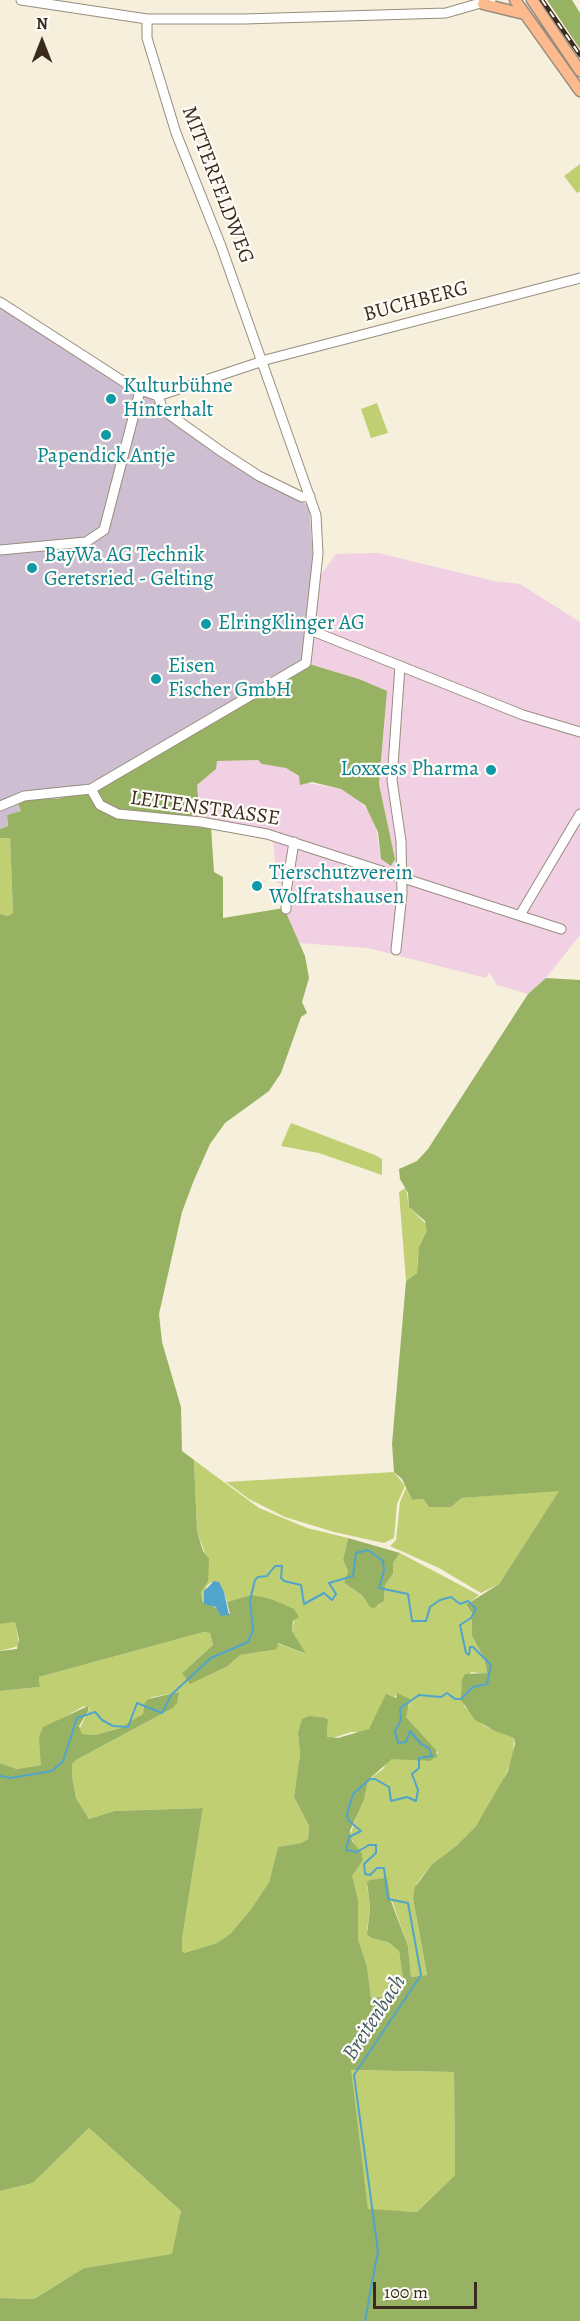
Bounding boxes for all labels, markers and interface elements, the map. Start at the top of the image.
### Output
north arrow [12,12,72,72]
text: N [36,13,48,35]
street label: MITTERFELDWEG [175,103,259,267]
street label: BUCHBERG [361,276,471,328]
place label: Kulturbühne Hinterhalt [123,374,233,424]
marker: Kulturbühne Hinterhalt [104,392,118,406]
marker: Papendick Antje [99,428,113,442]
place label: Papendick Antje [37,444,175,470]
place label: BayWa AG Technik Geretsried - Gelting [44,543,214,593]
marker: BayWa AG Technik Geretsried - Gelting [25,561,39,575]
place label: ElringKlinger AG [218,611,365,637]
marker: ElringKlinger AG [199,617,213,631]
place label: Eisen Fischer GmbH [168,654,292,704]
marker: Eisen Fischer GmbH [149,672,163,686]
place label: Loxxess Pharma [340,757,479,783]
marker: Loxxess Pharma [484,763,498,777]
street label: LEITENSTRASSE [128,786,282,832]
place label: Tierschutzverein Wolfratshausen [269,861,413,911]
marker: Tierschutzverein Wolfratshausen [250,879,264,893]
water label: Breitenbach [338,1970,412,2066]
scale bar [376,2270,480,2308]
text: 100 m [384,2280,428,2304]

